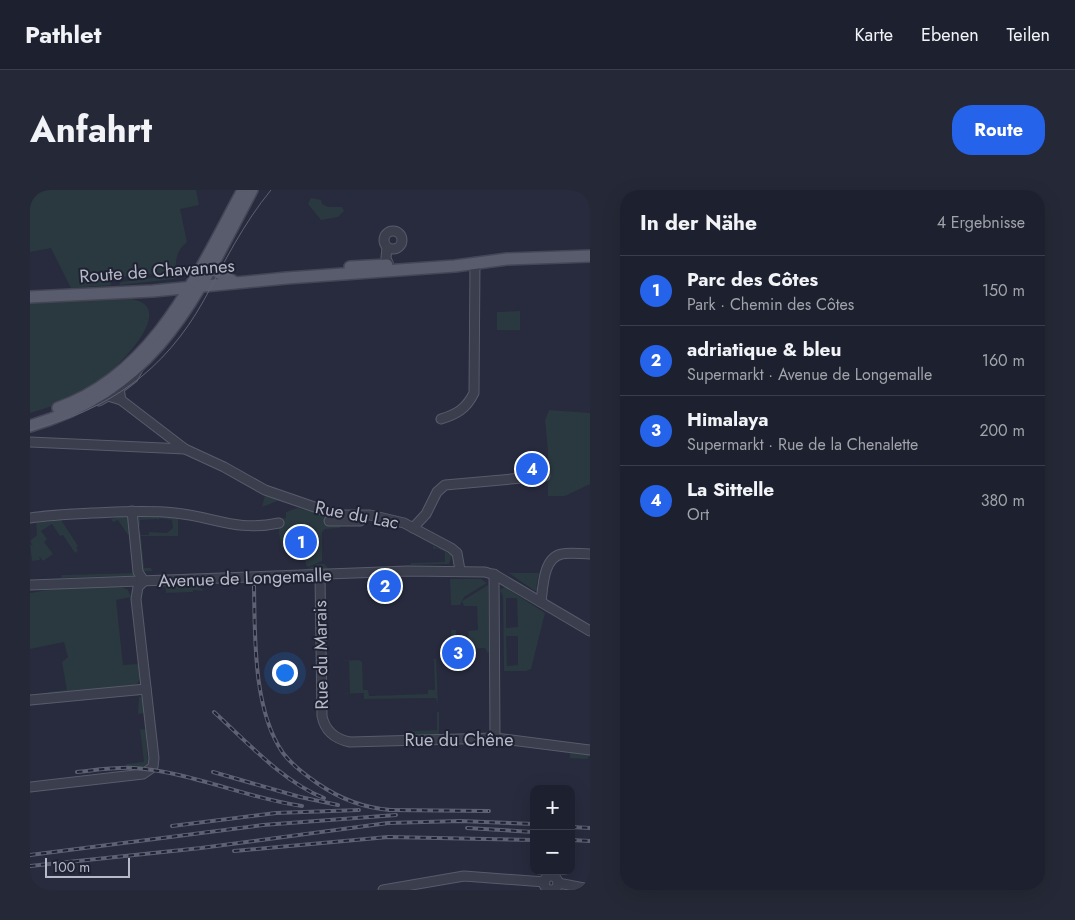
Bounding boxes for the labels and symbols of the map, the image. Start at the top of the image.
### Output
street label: Route de Chavannes [78,253,236,289]
pin: 4 [516,450,548,488]
street label: Rue du Lac [313,494,401,536]
pin: 1 [285,523,317,561]
street label: Avenue de Longemalle [158,562,332,594]
pin: 2 [369,567,401,605]
street label: Rue du Marais [307,600,335,710]
pin: 3 [442,634,474,672]
your location [272,660,298,686]
street label: Rue du Chêne [404,727,514,753]
scale bar [45,855,130,878]

